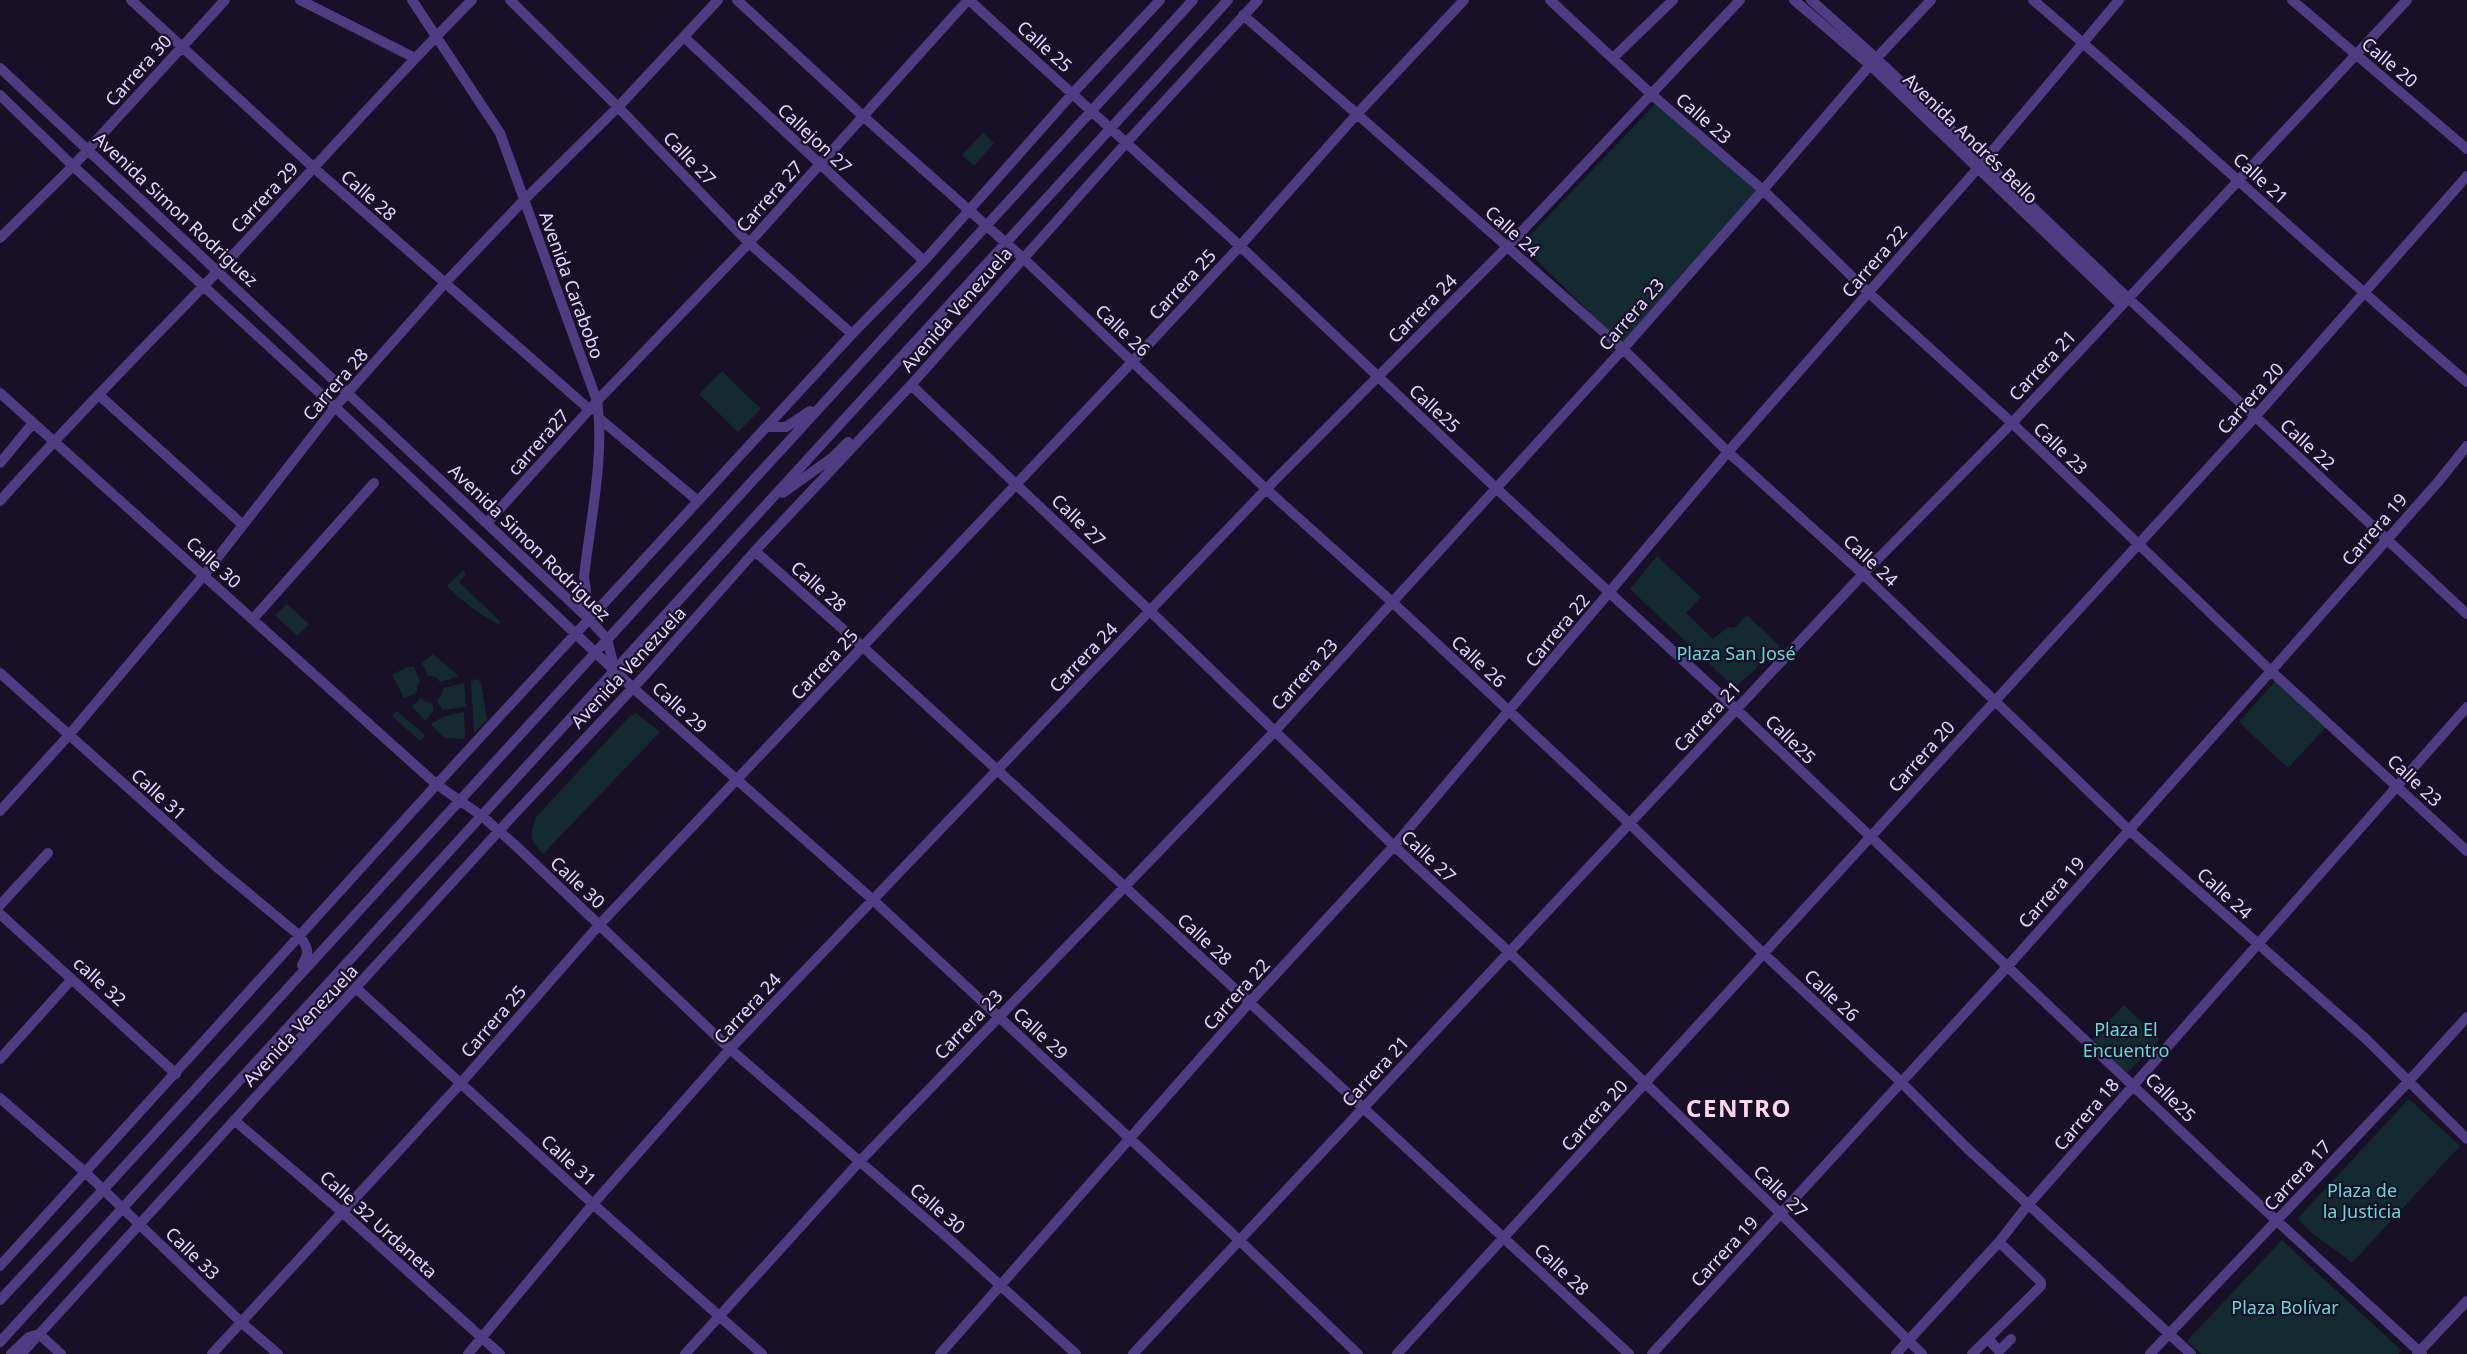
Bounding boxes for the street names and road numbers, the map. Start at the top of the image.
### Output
street label: Calle 25 [1012,15,1078,77]
street label: Carrera 30 [99,29,177,111]
street label: Calle 20 [2357,32,2423,92]
street label: Avenida Andrés Bello [1898,67,2044,209]
street label: Calle 23 [1671,87,1737,149]
street label: Callejon 27 [773,98,857,178]
street label: Avenida Simon Rodriguez [89,126,263,292]
street label: Calle 27 [658,126,722,190]
street label: Calle 21 [2228,147,2294,209]
street label: Carrera 27 [730,155,808,237]
street label: Carrera 29 [225,156,303,238]
street label: Calle 28 [336,164,402,226]
street label: Calle 24 [1480,200,1546,262]
street label: Avenida Carabobo [534,208,610,362]
street label: Carrera 22 [1836,220,1912,302]
street label: Avenida Venezuela [895,241,1017,377]
street label: Carrera 25 [1143,243,1221,325]
street label: Carrera 24 [1382,268,1462,348]
street label: Carrera 23 [1593,273,1669,355]
street label: Calle 26 [1091,299,1155,361]
street label: Carrera 21 [2003,324,2081,406]
street label: Carrera 28 [297,343,373,425]
street label: Carrera 20 [2211,357,2289,439]
street label: Calle25 [1404,378,1466,438]
street label: carrera27 [502,404,574,480]
street label: Calle 22 [2275,413,2341,475]
street label: Calle 23 [2029,416,2093,480]
street label: Avenida Simon Rodriguez [444,458,616,626]
street label: Calle 27 [1047,488,1111,552]
street label: Carrera 19 [2336,488,2412,570]
street label: Calle 24 [1839,529,1903,591]
street label: Calle 30 [181,531,247,593]
street label: Calle 28 [786,555,852,617]
street label: Carrera 22 [1519,588,1595,672]
street label: Avenida Venezuela [565,601,691,733]
street label: Carrera 24 [1044,617,1122,697]
street label: Carrera 25 [785,623,863,705]
street label: Calle 26 [1447,630,1511,692]
street label: Carrera 23 [1265,633,1343,715]
street label: Carrera 21 [1668,675,1746,757]
street label: Calle 29 [647,676,713,738]
street label: Calle25 [1761,709,1821,769]
street label: Carrera 20 [1882,715,1960,797]
street label: Calle 23 [2383,749,2447,811]
street label: Calle 31 [126,763,192,825]
street label: Calle 27 [1397,825,1461,887]
street label: Calle 30 [546,851,610,913]
street label: Carrera 19 [2012,851,2090,933]
street label: Calle 24 [2192,862,2258,924]
street label: Calle 28 [1173,908,1237,970]
street label: calle 32 [68,951,132,1011]
street label: Carrera 22 [1197,953,1275,1035]
street label: Avenida Venezuela [237,959,363,1091]
street label: Calle 26 [1800,964,1864,1026]
street label: Carrera 24 [708,967,786,1049]
street label: Carrera 25 [455,980,531,1062]
street label: Carrera 23 [929,984,1007,1064]
street label: Calle 29 [1009,1002,1073,1064]
street label: Carrera 21 [1336,1030,1414,1112]
street label: Calle25 [2141,1067,2201,1127]
street label: Carrera 18 [2048,1073,2124,1155]
street label: Carrera 20 [1555,1074,1633,1156]
street label: Calle 31 [536,1129,602,1191]
street label: Carrera 17 [2258,1134,2336,1216]
street label: Calle 27 [1749,1159,1813,1223]
street label: Calle 32 Urdaneta [315,1165,443,1283]
street label: Calle 30 [905,1177,971,1239]
street label: Carrera 19 [1685,1210,1763,1292]
street label: Calle 33 [161,1221,225,1285]
street label: Calle 28 [1530,1238,1594,1300]

